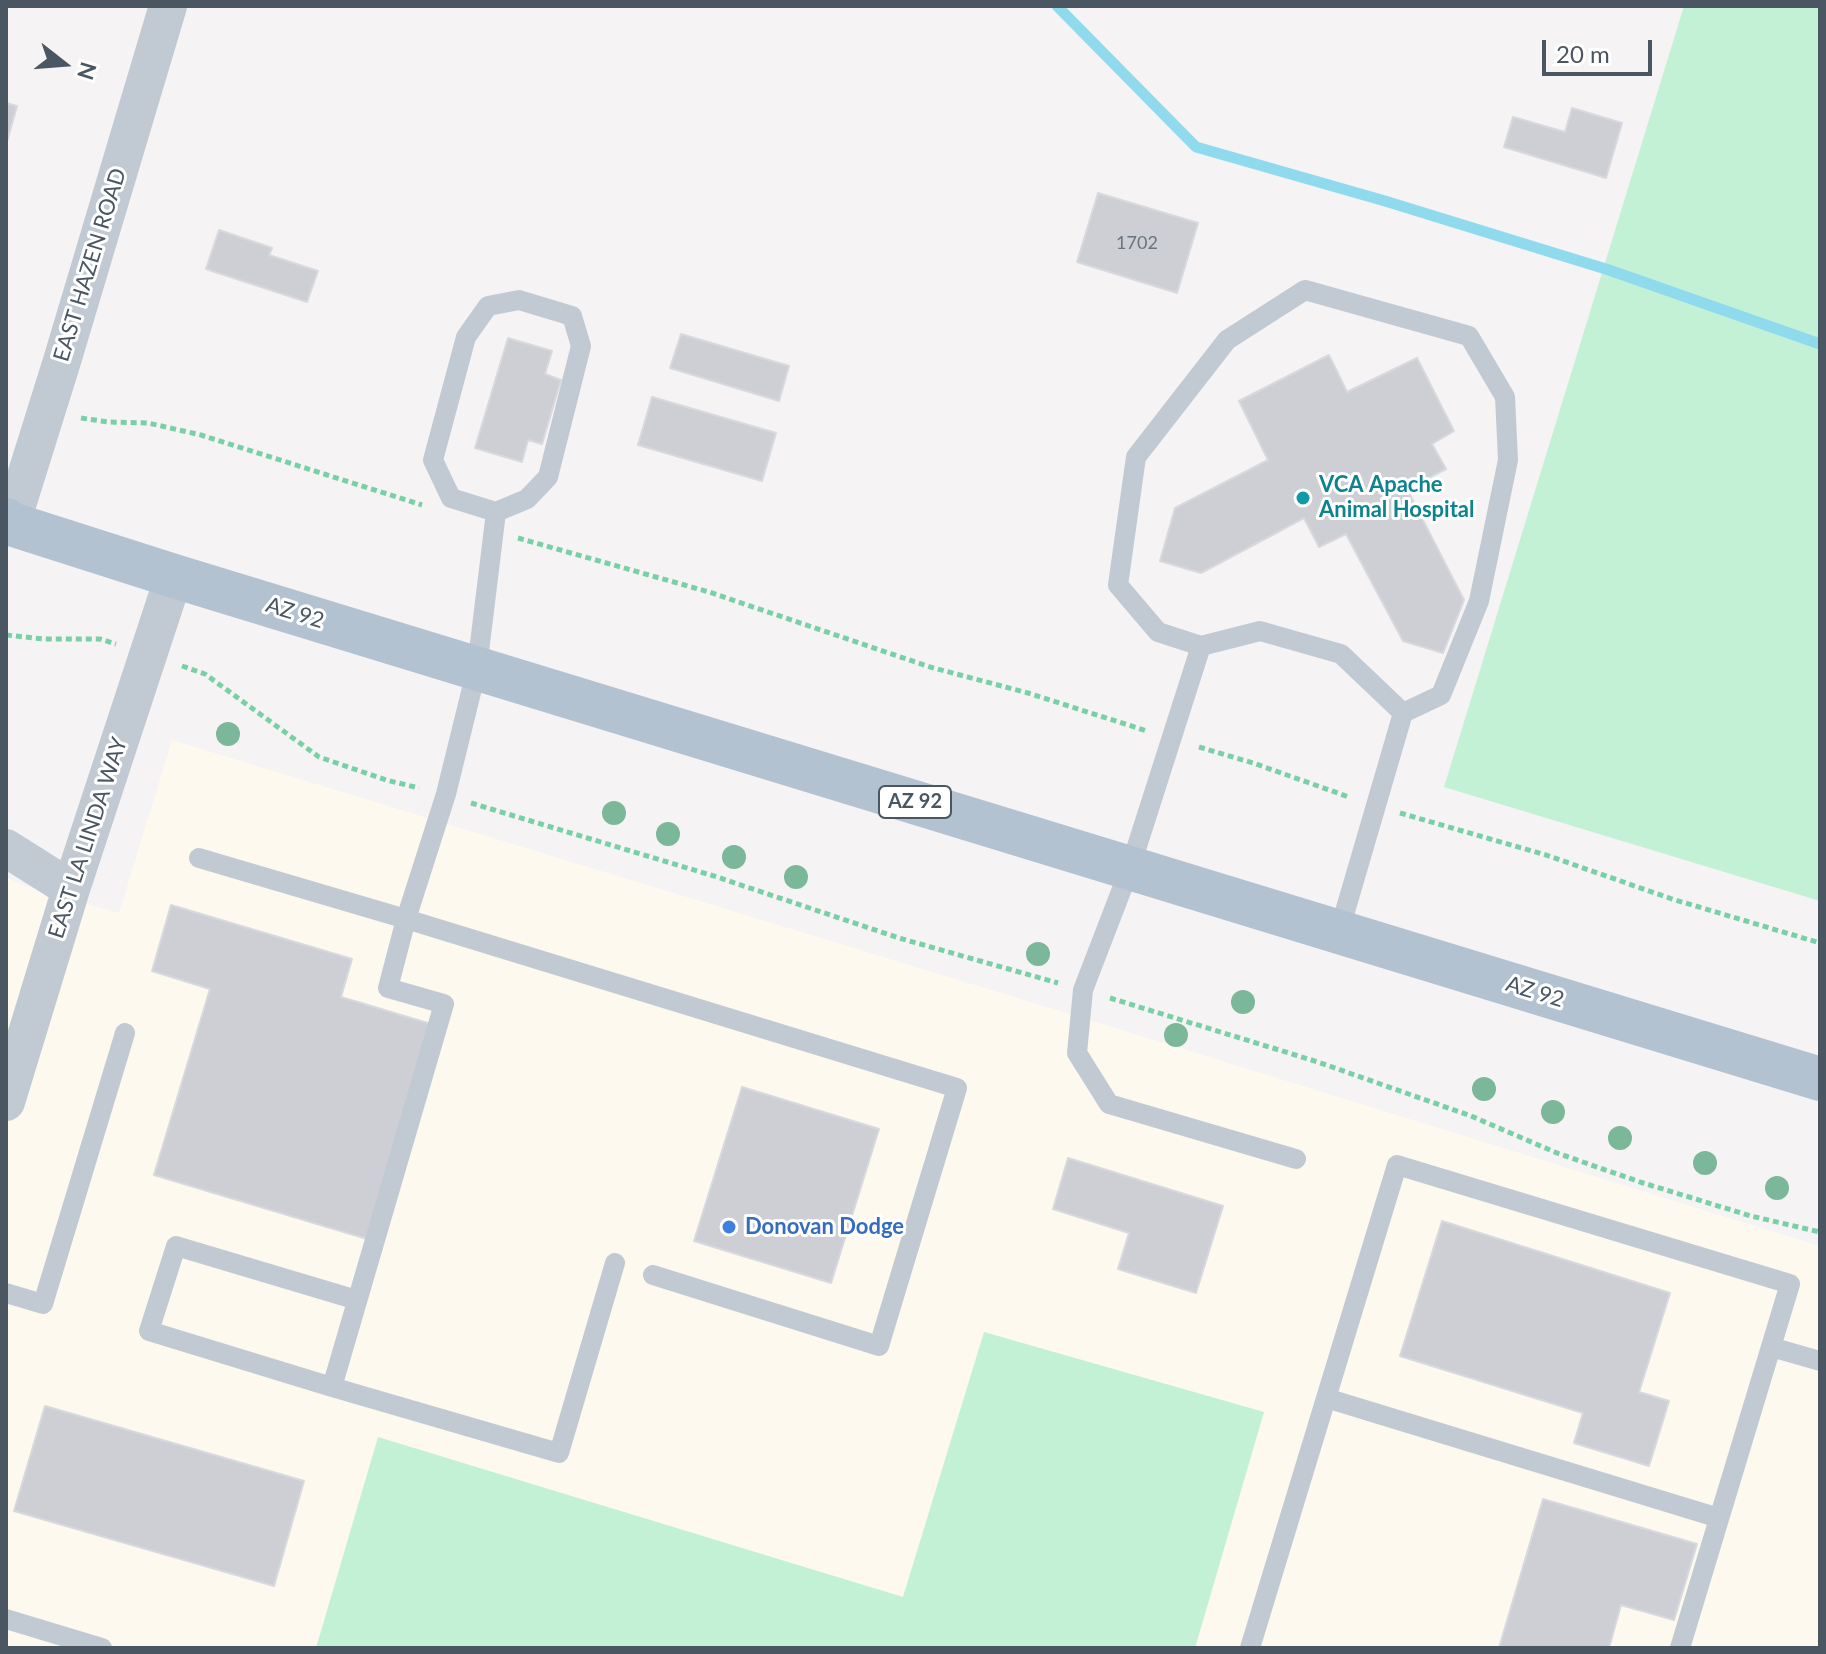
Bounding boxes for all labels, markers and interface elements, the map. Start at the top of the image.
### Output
north arrow [24,24,104,104]
scale bar [1546,24,1656,74]
text: 20 m [1556,39,1610,68]
text: N [72,59,103,83]
street label: EAST HAZEN ROAD [48,165,132,365]
house number: 1702 [1116,232,1158,254]
place label: VCA Apache Animal Hospital [1319,472,1474,524]
marker: VCA Apache Animal Hospital [1294,489,1312,507]
street label: AZ 92 [263,592,327,634]
street label: EAST LA LINDA WAY [43,734,133,942]
road number: AZ 92 [879,786,951,818]
street label: AZ 92 [1503,971,1567,1013]
place label: Donovan Dodge [745,1214,904,1240]
marker: Donovan Dodge [720,1218,738,1236]

